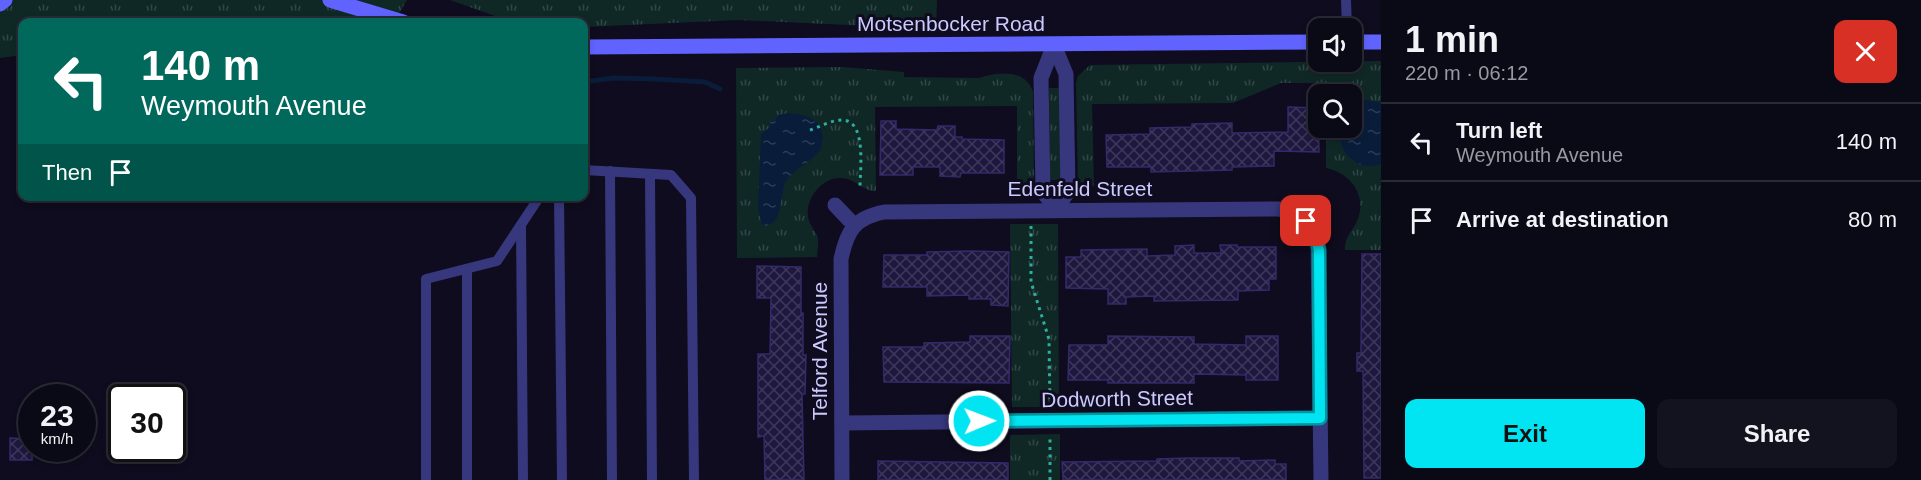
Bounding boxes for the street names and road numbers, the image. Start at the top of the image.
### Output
street label: Motsenbocker Road [857,12,1045,35]
street label: Edenfeld Street [1008,177,1153,200]
street label: Telford Avenue [808,282,831,420]
street label: Dodworth Street [1041,386,1193,411]

